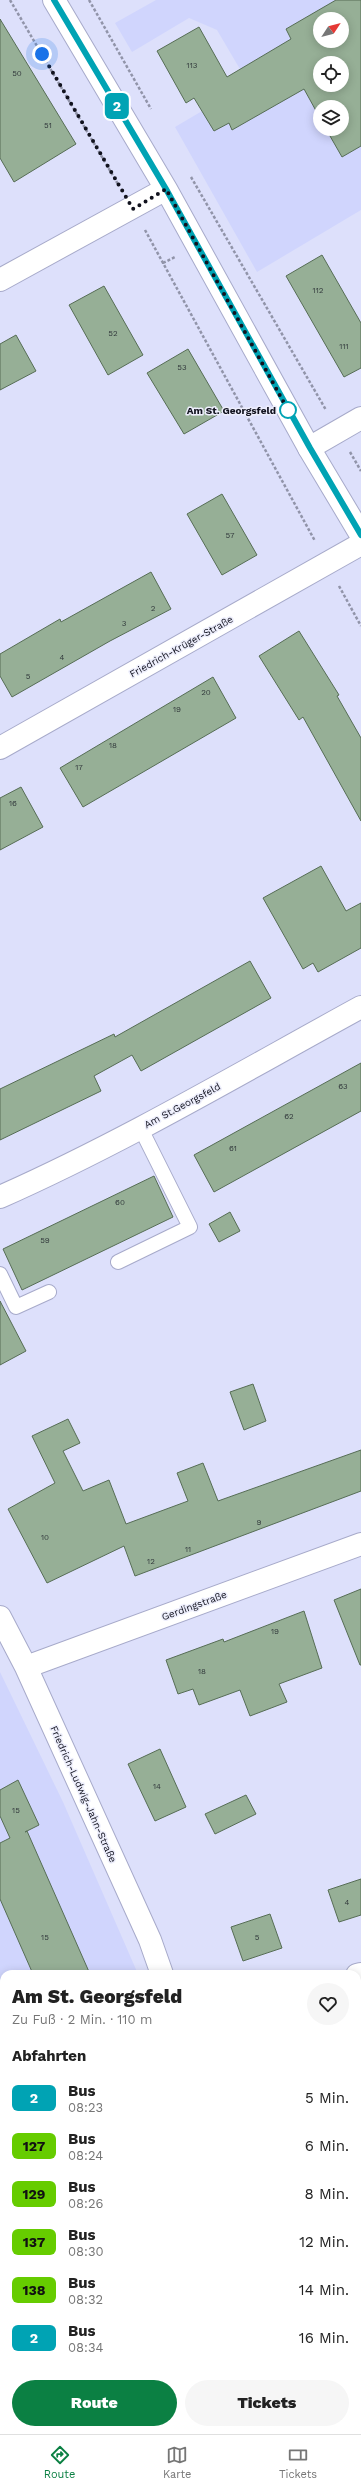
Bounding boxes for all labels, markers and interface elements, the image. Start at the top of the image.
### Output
north arrow [313,12,349,48]
map controls [313,12,349,136]
your location [32,44,52,64]
button: locate [313,56,349,92]
house number: 113 [187,61,198,70]
house number: 50 [12,69,22,78]
line badge: 2 [104,93,130,119]
text: 2 [113,98,121,114]
button: layers [313,100,349,136]
house number: 51 [44,121,52,130]
house number: 112 [313,286,324,295]
house number: 52 [108,329,118,338]
house number: 111 [339,342,349,351]
house number: 53 [177,363,187,372]
marker: Am St. Georgsfeld [279,401,297,419]
place label: Am St. Georgsfeld [187,405,276,416]
house number: 57 [225,531,235,540]
house number: 2 [151,604,156,613]
street label: Friedrich-Krüger-Straße [128,613,235,679]
house number: 3 [122,619,127,628]
house number: 4 [60,653,65,662]
house number: 5 [26,672,31,681]
house number: 20 [201,688,211,697]
house number: 19 [173,705,181,714]
house number: 18 [109,741,117,750]
house number: 17 [75,763,83,772]
house number: 16 [9,799,17,808]
street label: Am St.Georgsfeld [142,1081,222,1130]
house number: 63 [338,1082,348,1091]
house number: 62 [284,1112,294,1121]
house number: 61 [229,1144,237,1153]
house number: 60 [115,1198,125,1207]
house number: 59 [40,1236,50,1245]
house number: 9 [257,1518,262,1527]
house number: 10 [41,1533,49,1542]
house number: 11 [185,1545,191,1554]
house number: 12 [147,1557,155,1566]
street label: Gerdingstraße [160,1589,228,1622]
house number: 19 [271,1627,279,1636]
house number: 18 [198,1667,206,1676]
street label: Friedrich-Ludwig-Jahn-Straße [48,1724,119,1864]
house number: 14 [153,1782,161,1791]
house number: 15 [12,1806,20,1815]
house number: 4 [345,1898,350,1907]
house number: 15 [41,1933,49,1942]
house number: 5 [255,1933,260,1942]
button: heart [307,1983,349,2025]
text: Am St. Georgsfeld [12,1985,182,2008]
text: Zu Fuß · 2 Min. · 110 m [12,2012,152,2027]
text: Abfahrten [12,2047,86,2065]
text: Bus [68,2082,96,2100]
text: 5 Min. [305,2089,349,2107]
text: 2 [30,2090,38,2106]
text: 08:23 [68,2100,103,2115]
text: Bus [68,2130,96,2148]
text: 6 Min. [305,2137,349,2155]
text: 127 [23,2138,45,2154]
text: 08:24 [68,2148,103,2163]
text: Bus [68,2178,96,2196]
text: 8 Min. [305,2185,349,2203]
text: 129 [22,2186,46,2202]
text: 08:26 [68,2196,103,2211]
text: Bus [68,2226,96,2244]
text: 12 Min. [299,2233,349,2251]
text: 137 [23,2234,45,2250]
text: 08:30 [68,2244,104,2259]
text: Bus [68,2274,96,2292]
text: 14 Min. [299,2281,349,2299]
text: 138 [22,2282,46,2298]
text: 08:32 [68,2292,103,2307]
text: Bus [68,2322,96,2340]
text: 16 Min. [299,2329,349,2347]
text: 2 [30,2330,38,2346]
text: 08:34 [68,2340,103,2355]
button: Route [12,2380,177,2426]
button: Tickets [185,2380,349,2426]
tab: Route [44,2444,75,2481]
tab: Karte [163,2444,191,2481]
tab: Tickets [279,2444,317,2481]

